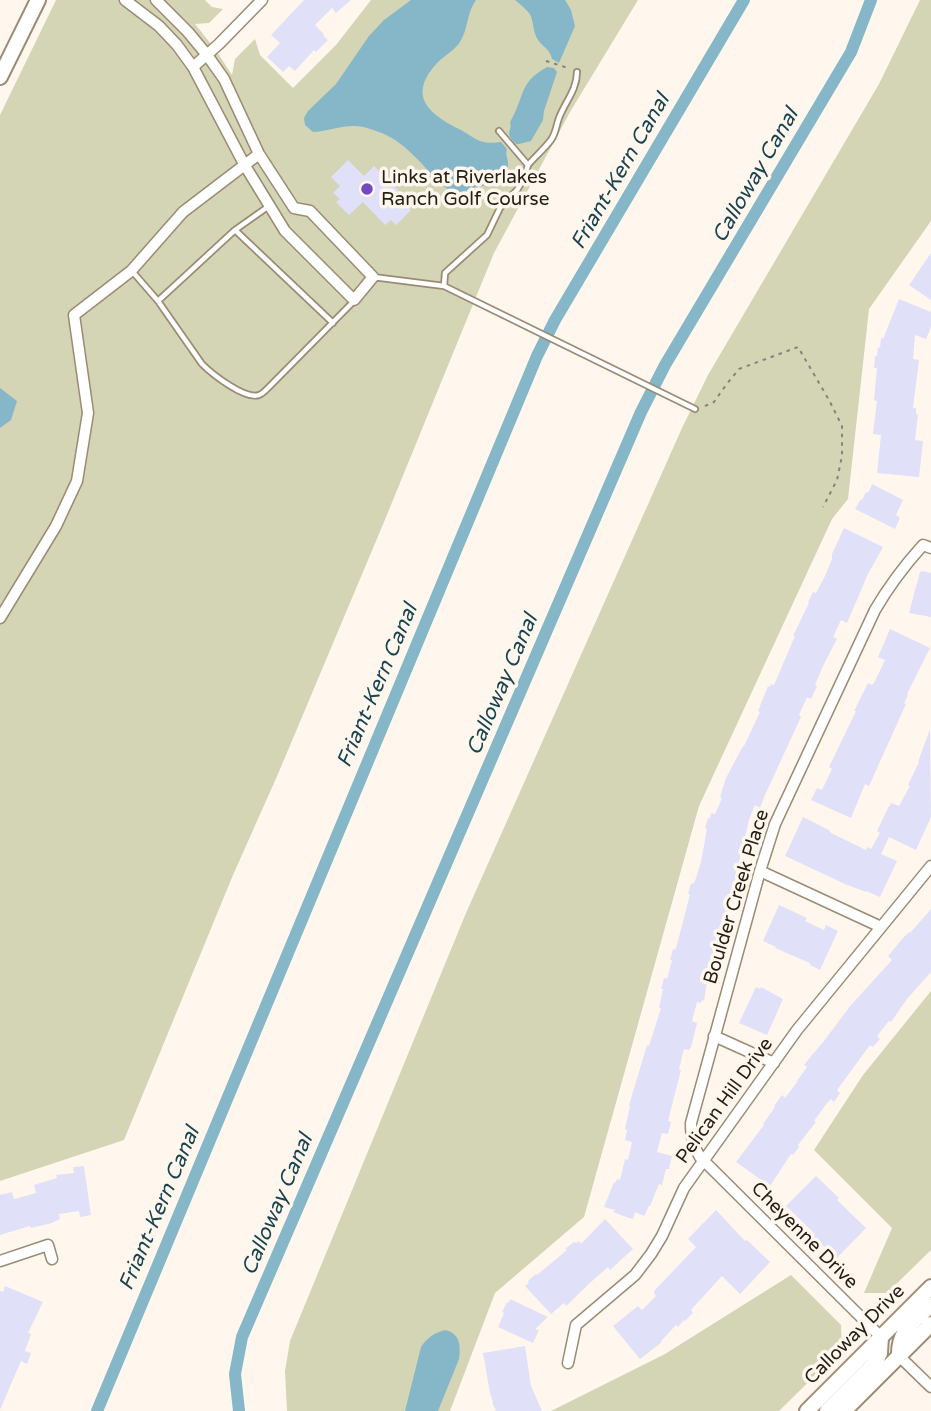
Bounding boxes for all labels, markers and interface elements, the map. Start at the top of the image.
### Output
water label: Friant-Kern Canal [566,90,676,254]
water label: Calloway Canal [707,105,805,247]
place label: Links at Riverlakes Ranch Golf Course [381,167,549,211]
marker: Links at Riverlakes Ranch Golf Course [359,181,375,197]
water label: Friant-Kern Canal [332,601,424,771]
water label: Calloway Canal [462,611,544,759]
street label: Boulder Creek Place [700,807,774,987]
street label: Pelican Hill Drive [672,1034,778,1168]
water label: Friant-Kern Canal [114,1124,206,1294]
water label: Calloway Canal [237,1131,319,1279]
street label: Cheyenne Drive [746,1178,862,1294]
street label: Calloway Drive [800,1280,910,1390]

